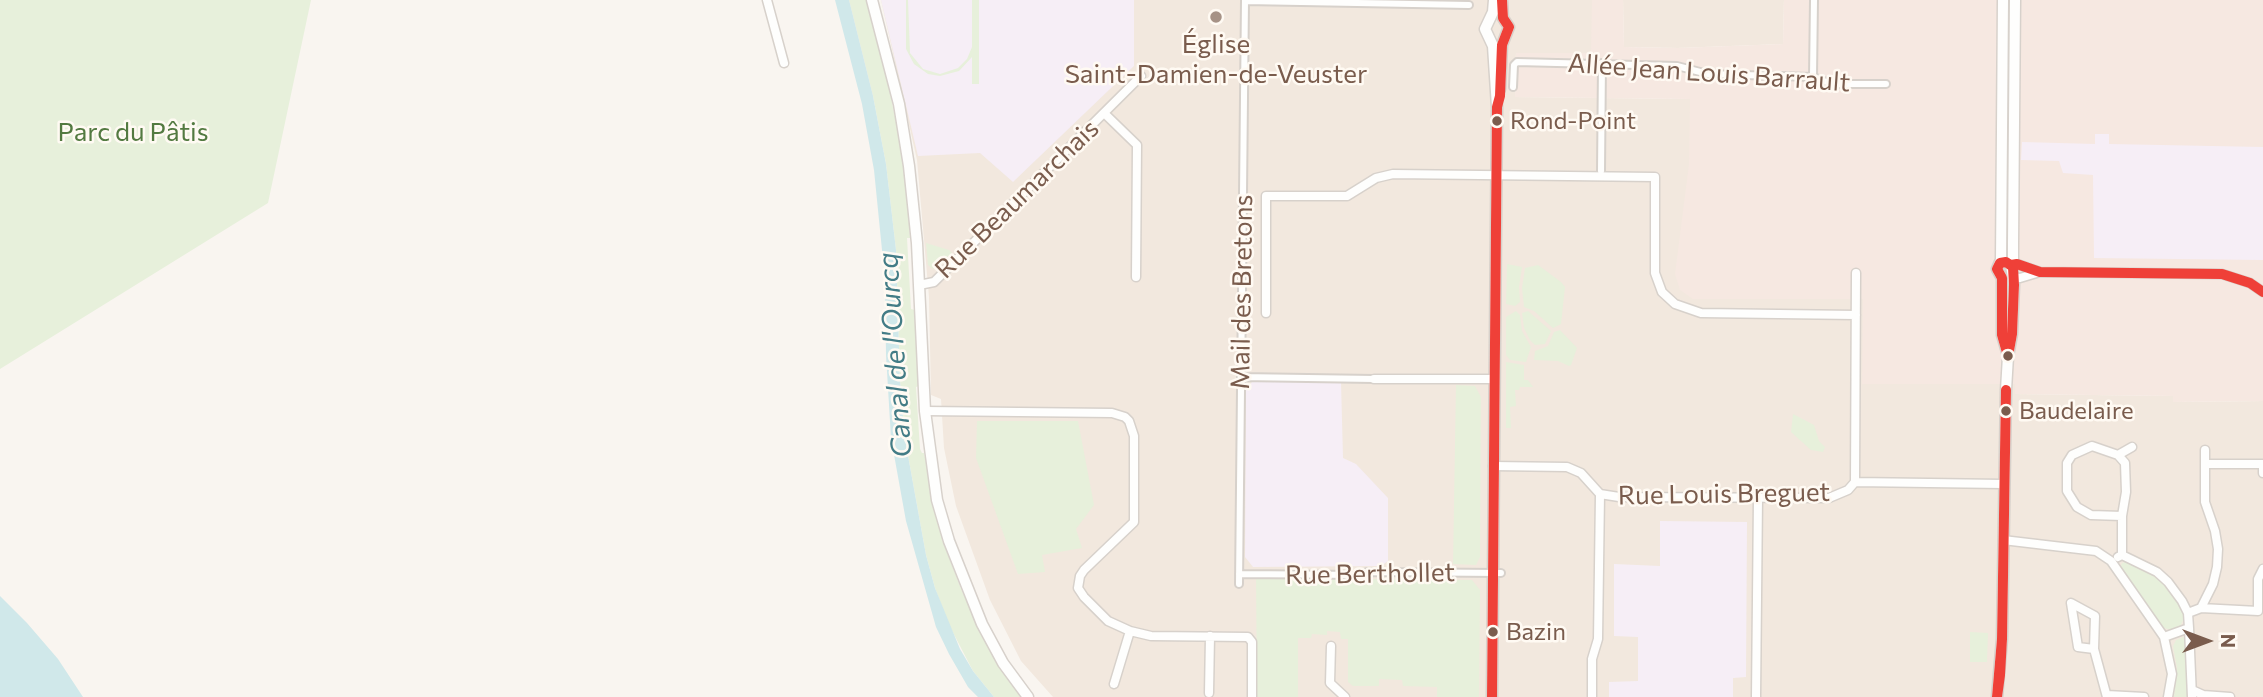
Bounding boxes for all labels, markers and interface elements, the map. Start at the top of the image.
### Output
marker: Église Saint-Damien-de-Veuster [1208,9,1224,25]
place label: Église Saint-Damien-de-Veuster [1065,28,1367,90]
street label: Allée Jean Louis Barrault [1567,48,1851,98]
place label: Rond-Point [1510,107,1636,135]
street label: Rue Beaumarchais [929,113,1105,285]
marker: Rond-Point [1490,114,1504,128]
park label: Parc du Pâtis [57,116,209,148]
street label: Mail des Bretons [1225,194,1259,390]
water label: Canal de l'Ourcq [871,251,919,459]
unlabelled marker [2001,349,2015,363]
place label: Baudelaire [2019,397,2134,425]
marker: Baudelaire [1999,404,2013,418]
street label: Rue Louis Breguet [1618,477,1830,511]
street label: Rue Berthollet [1285,557,1455,591]
north arrow [2172,606,2242,676]
place label: Bazin [1506,618,1566,646]
marker: Bazin [1486,625,1500,639]
text: N [2217,634,2240,648]

